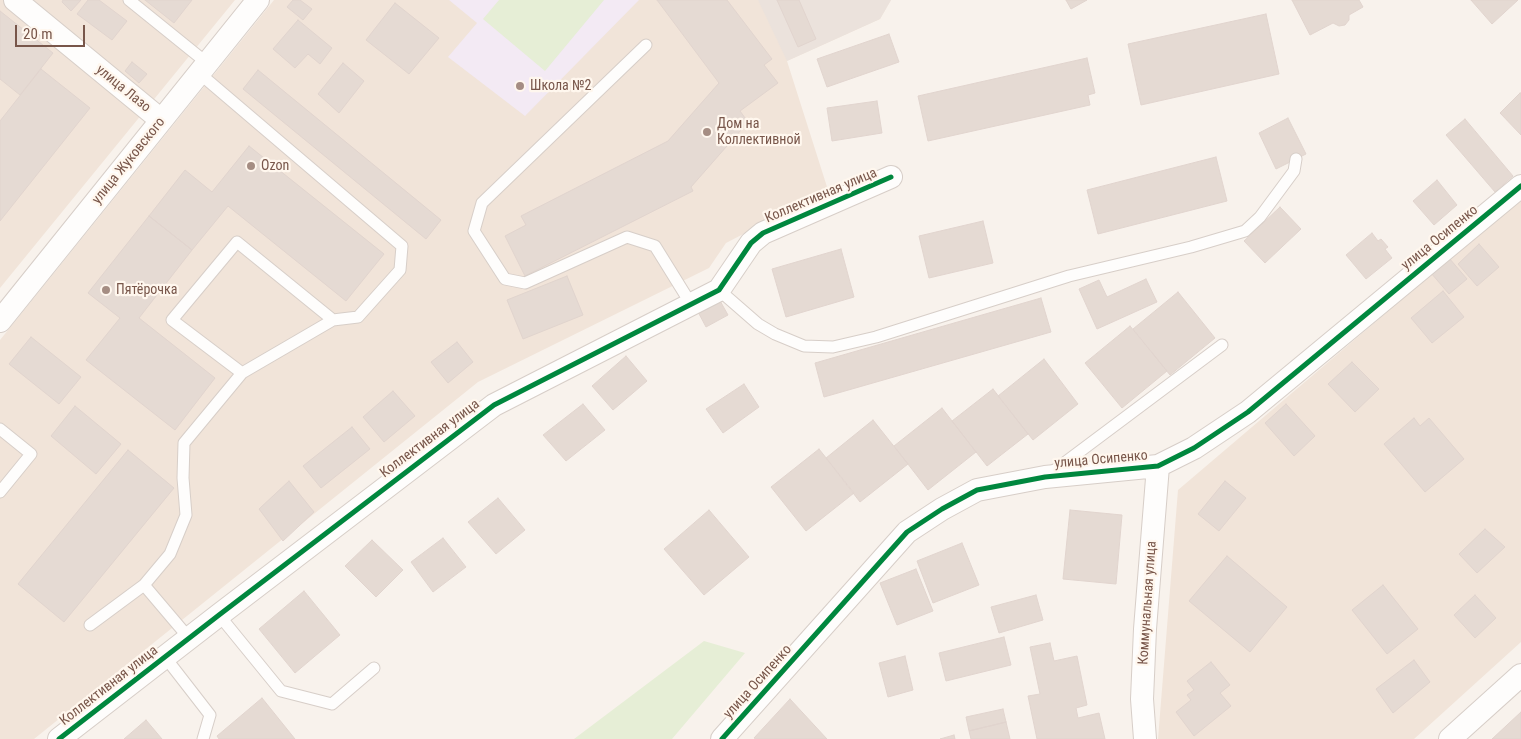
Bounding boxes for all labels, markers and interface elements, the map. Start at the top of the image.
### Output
scale bar [18,15,88,47]
text: 20 m [23,25,53,43]
street label: улица Лазо [92,62,154,116]
place label: Школа №2 [530,78,591,94]
marker: Школа №2 [514,80,526,92]
street label: улица Жуковского [89,114,169,208]
place label: Дом на Коллективной [717,116,801,148]
marker: Дом на Коллективной [701,126,713,138]
place label: Ozon [261,158,289,174]
marker: Ozon [245,160,257,172]
street label: Коллективная улица [763,165,879,227]
street label: улица Осипенко [1398,202,1482,274]
place label: Пятёрочка [116,282,177,298]
marker: Пятёрочка [100,284,112,296]
street label: Коллективная улица [377,396,483,482]
street label: улица Осипенко [1054,448,1148,472]
street label: Коммунальная улица [1135,541,1161,665]
street label: Коллективная улица [57,642,161,730]
street label: улица Осипенко [720,642,796,722]

